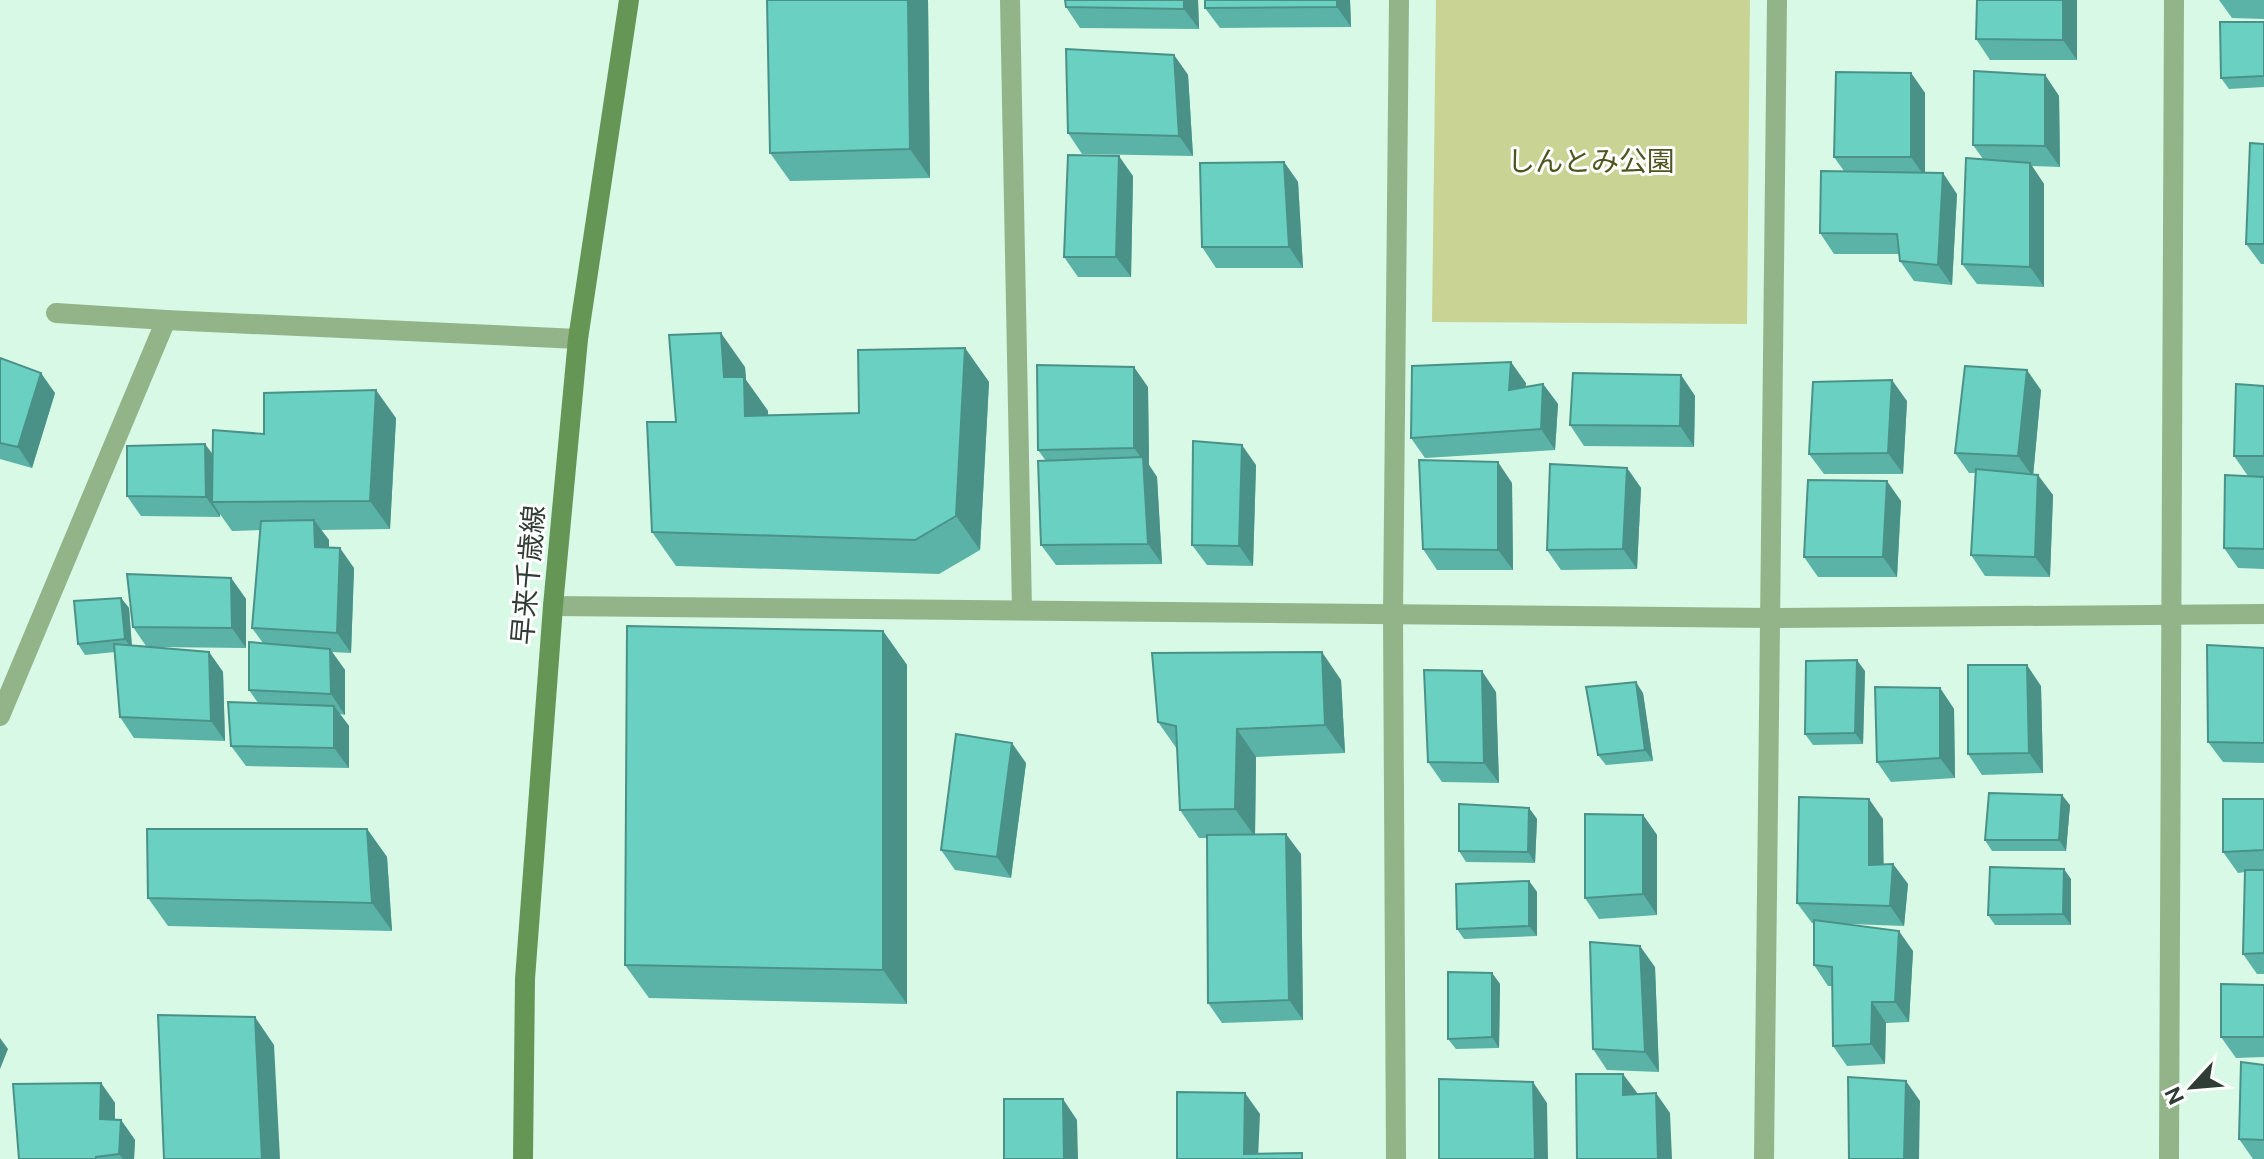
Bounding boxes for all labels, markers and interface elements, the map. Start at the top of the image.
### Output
park label: しんとみ公園 [1507,143,1675,180]
street label: 早来千歳線 [504,504,553,646]
north arrow [2152,1047,2232,1127]
text: N [2158,1082,2191,1109]

